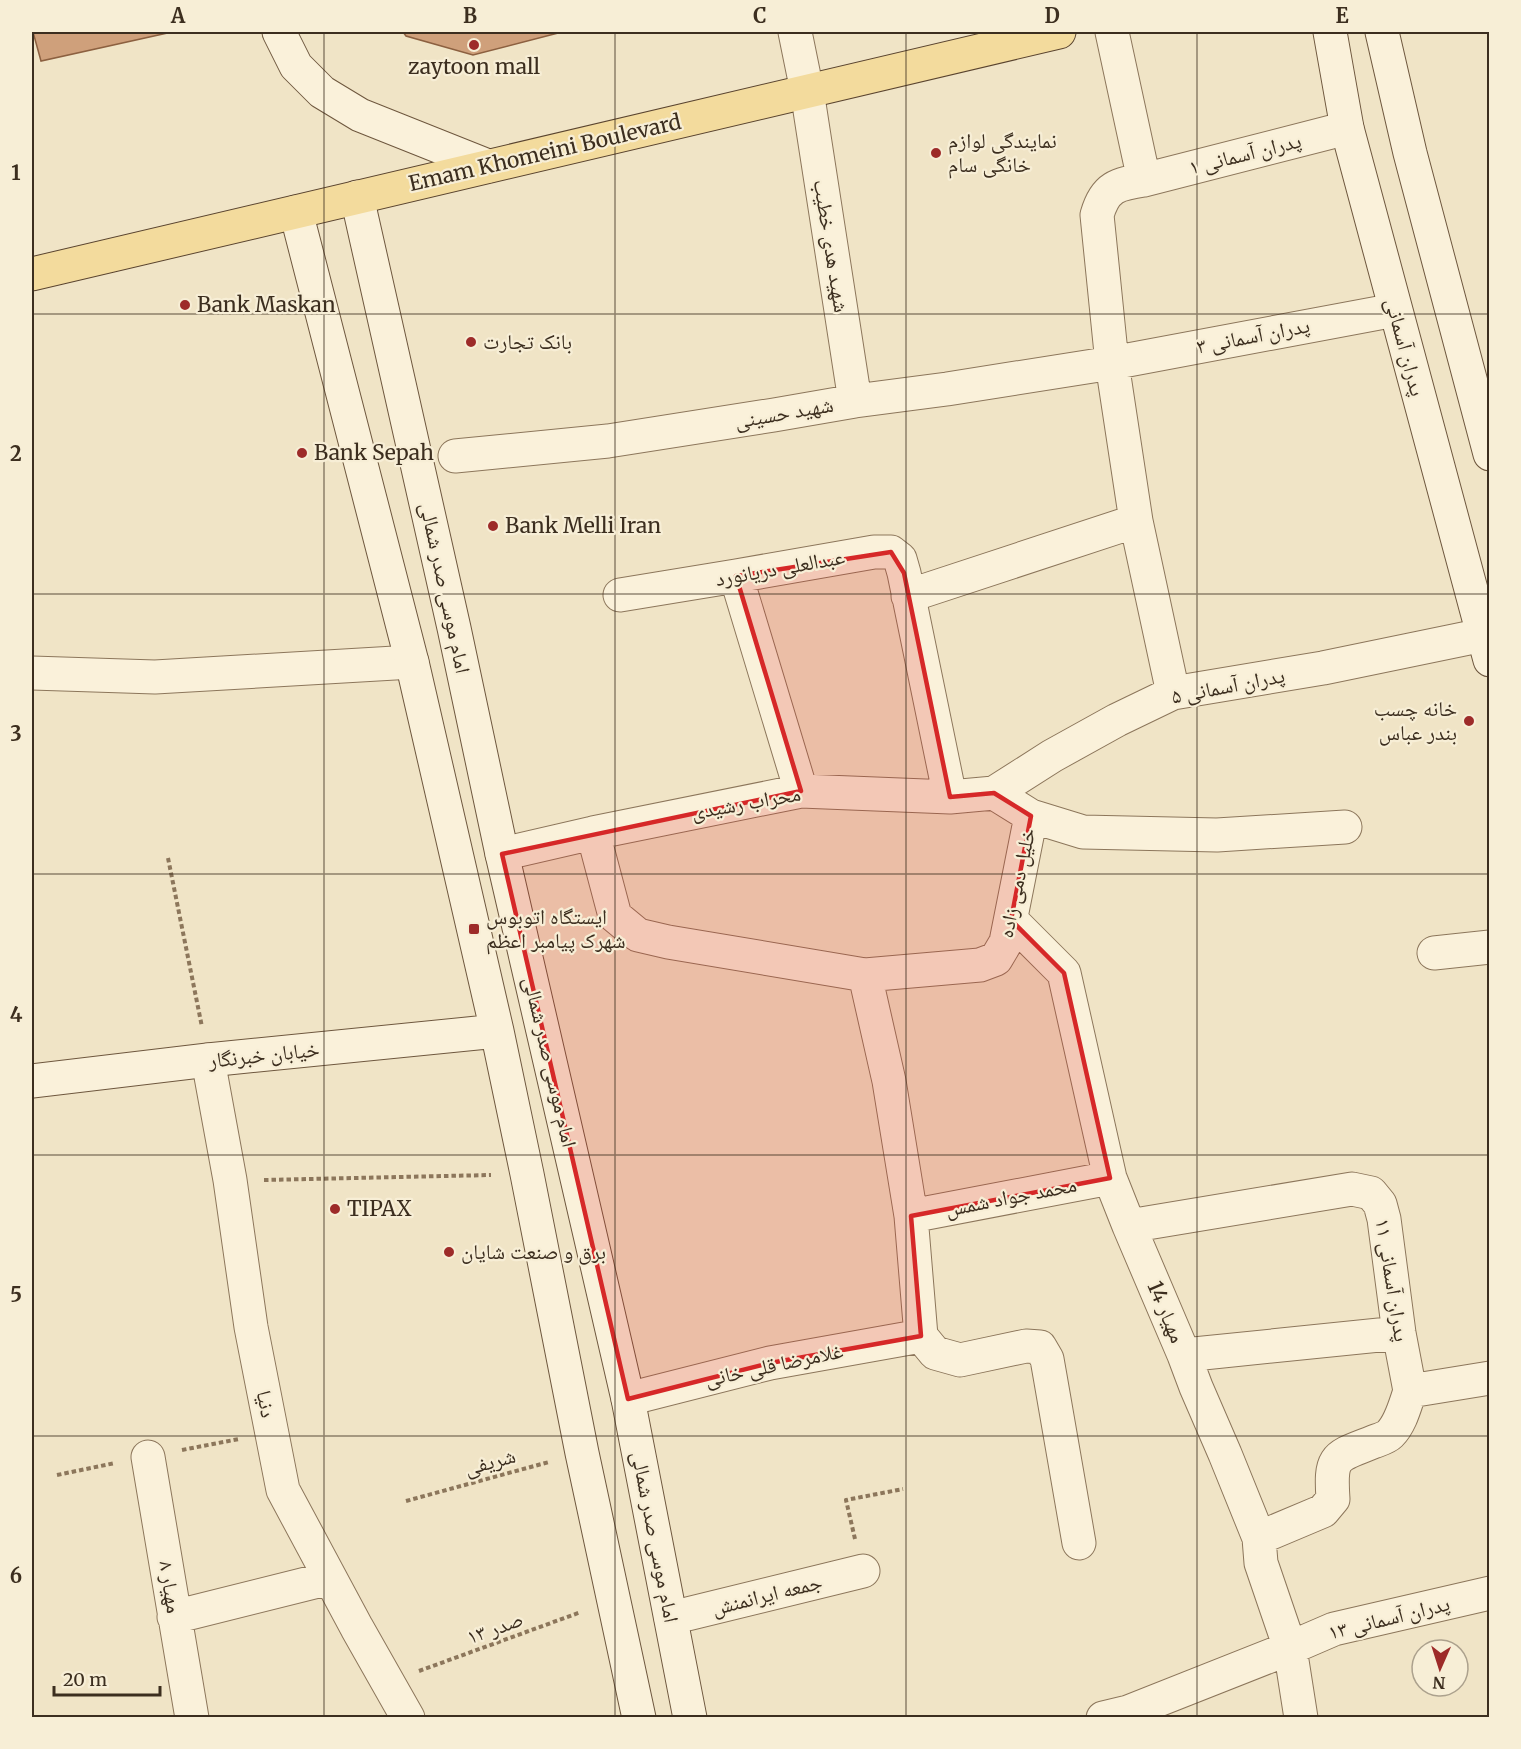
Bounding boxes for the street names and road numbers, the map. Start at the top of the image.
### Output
street label: Emam Khomeini Boulevard [406,108,684,197]
street label: پدران آسمانی ۱ [1186,127,1304,181]
street label: شهید هدی خطیب [808,178,855,314]
street label: پدران آسمانی [1379,295,1432,399]
street label: پدران آسمانی ۳ [1194,311,1312,360]
street label: شهید حسینی [732,391,835,434]
street label: امام موسی صدر شمالی [413,500,477,676]
street label: عبدالعلی دریانورد [713,543,847,592]
street label: پدران آسمانی ۵ [1169,661,1287,710]
street label: محراب رشیدی [689,780,803,825]
street label: خلیل دمی زاده [992,826,1041,940]
street label: امام موسی صدر شمالی [517,974,583,1150]
street label: خیابان خبرنگار [206,1035,321,1074]
street label: محمد جواد شمس [943,1171,1079,1222]
street label: پدران آسمانی ۱۱ [1369,1216,1416,1343]
street label: مهیار 14 [1141,1277,1192,1347]
street label: غلامرضا قلی خانی [702,1337,846,1392]
street label: دنیا [251,1388,282,1420]
street label: شریفی [461,1442,519,1481]
street label: امام موسی صدر شمالی [625,1449,685,1625]
street label: مهیار ۸ [153,1559,188,1615]
street label: جمعه ایرانمنش [709,1568,825,1621]
street label: پدران آسمانی ۱۳ [1325,1589,1452,1646]
street label: صدر ۱۳ [463,1605,527,1650]

